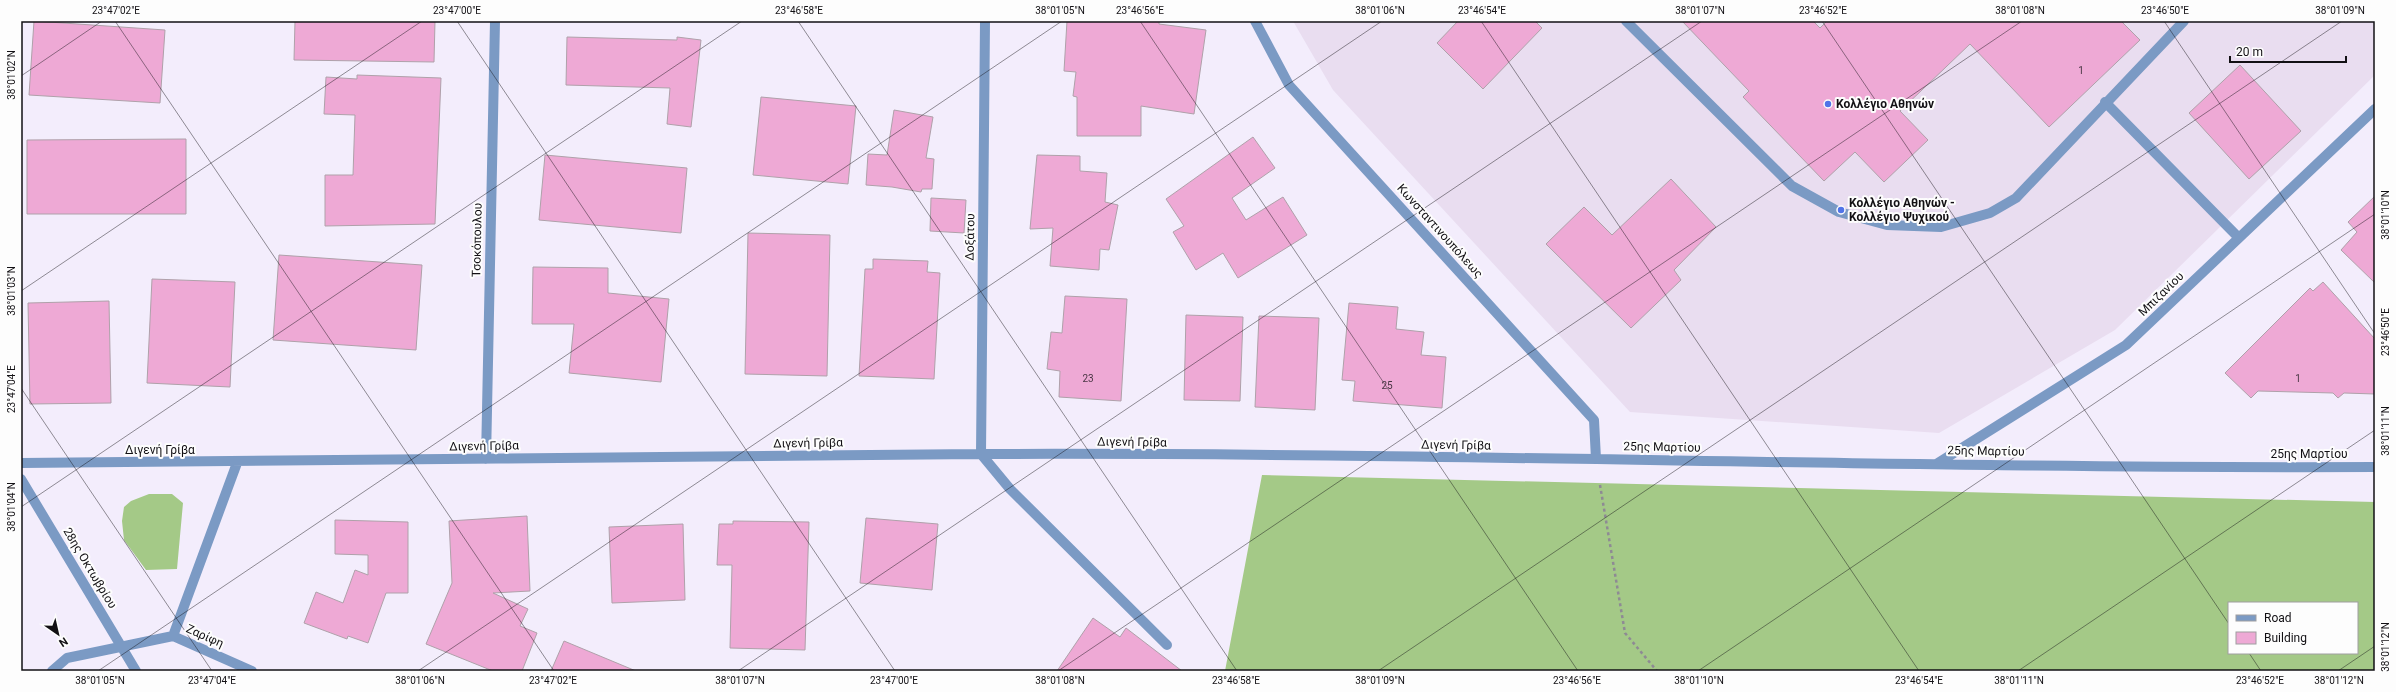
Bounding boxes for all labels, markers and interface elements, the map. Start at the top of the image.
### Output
text: 23°47'02"E [92,5,140,16]
text: 23°47'00"E [433,5,481,16]
text: 23°46'58"E [775,5,823,16]
text: 38°01'05"N [1035,5,1085,16]
text: 23°46'56"E [1116,5,1164,16]
text: 38°01'06"N [1355,5,1405,16]
text: 23°46'54"E [1458,5,1506,16]
text: 38°01'07"N [1675,5,1725,16]
text: 23°46'52"E [1799,5,1847,16]
text: 38°01'08"N [1995,5,2045,16]
text: 23°46'50"E [2141,5,2189,16]
text: 38°01'09"N [2315,5,2365,16]
scale bar [2230,38,2346,64]
text: 20 m [2236,45,2263,59]
text: 38°01'02"N [6,50,17,100]
house number: 1 [2078,65,2084,76]
place label: Κολλέγιο Αθηνών [1836,97,1934,111]
marker: Κολλέγιο Αθηνών [1823,99,1833,109]
street label: Κωνσταντινουπόλεως [1394,181,1486,281]
text: 38°01'10"N [2380,190,2391,240]
place label: Κολλέγιο Αθηνών - Κολλέγιο Ψυχικού [1849,196,1955,225]
street label: Τσοκόπουλου [469,203,485,277]
marker: Κολλέγιο Αθηνών - Κολλέγιο Ψυχικού [1836,205,1846,215]
street label: Δοξάτου [963,213,978,261]
text: 38°01'03"N [6,266,17,316]
street label: Μπιζανίου [2135,269,2187,319]
text: 23°46'50"E [2380,308,2391,356]
text: 23°47'04"E [6,365,17,413]
house number: 23 [1082,373,1094,384]
house number: 1 [2295,373,2301,384]
house number: 25 [1381,380,1393,391]
text: 38°01'11"N [2380,406,2391,456]
street label: Διγενή Γρίβα [1097,434,1167,450]
street label: Διγενή Γρίβα [773,435,843,451]
street label: Διγενή Γρίβα [1421,437,1491,453]
street label: Διγενή Γρίβα [449,438,519,454]
street label: 25ης Μαρτίου [1623,439,1701,455]
street label: Διγενή Γρίβα [125,443,195,457]
street label: 25ης Μαρτίου [1947,443,2025,459]
street label: 25ης Μαρτίου [2270,447,2348,461]
text: 38°01'04"N [6,482,17,532]
street label: 28ης Οκτωβρίου [60,525,120,611]
legend [2228,602,2358,654]
text: Road [2264,611,2292,625]
north arrow [38,614,78,654]
street label: Ζαρίφη [184,622,226,650]
text: 38°01'12"N [2380,622,2391,672]
text: Building [2264,631,2307,645]
text: N [56,634,70,650]
text: 38°01'05"N [75,675,125,686]
text: 23°47'04"E [188,675,236,686]
text: 38°01'06"N [395,675,445,686]
text: 23°47'02"E [529,675,577,686]
text: 38°01'07"N [715,675,765,686]
text: 23°47'00"E [870,675,918,686]
text: 38°01'08"N [1035,675,1085,686]
text: 23°46'58"E [1212,675,1260,686]
text: 38°01'09"N [1355,675,1405,686]
text: 23°46'56"E [1553,675,1601,686]
text: 38°01'10"N [1674,675,1724,686]
text: 23°46'54"E [1895,675,1943,686]
text: 38°01'11"N [1994,675,2044,686]
text: 23°46'52"E [2236,675,2284,686]
text: 38°01'12"N [2314,675,2364,686]

